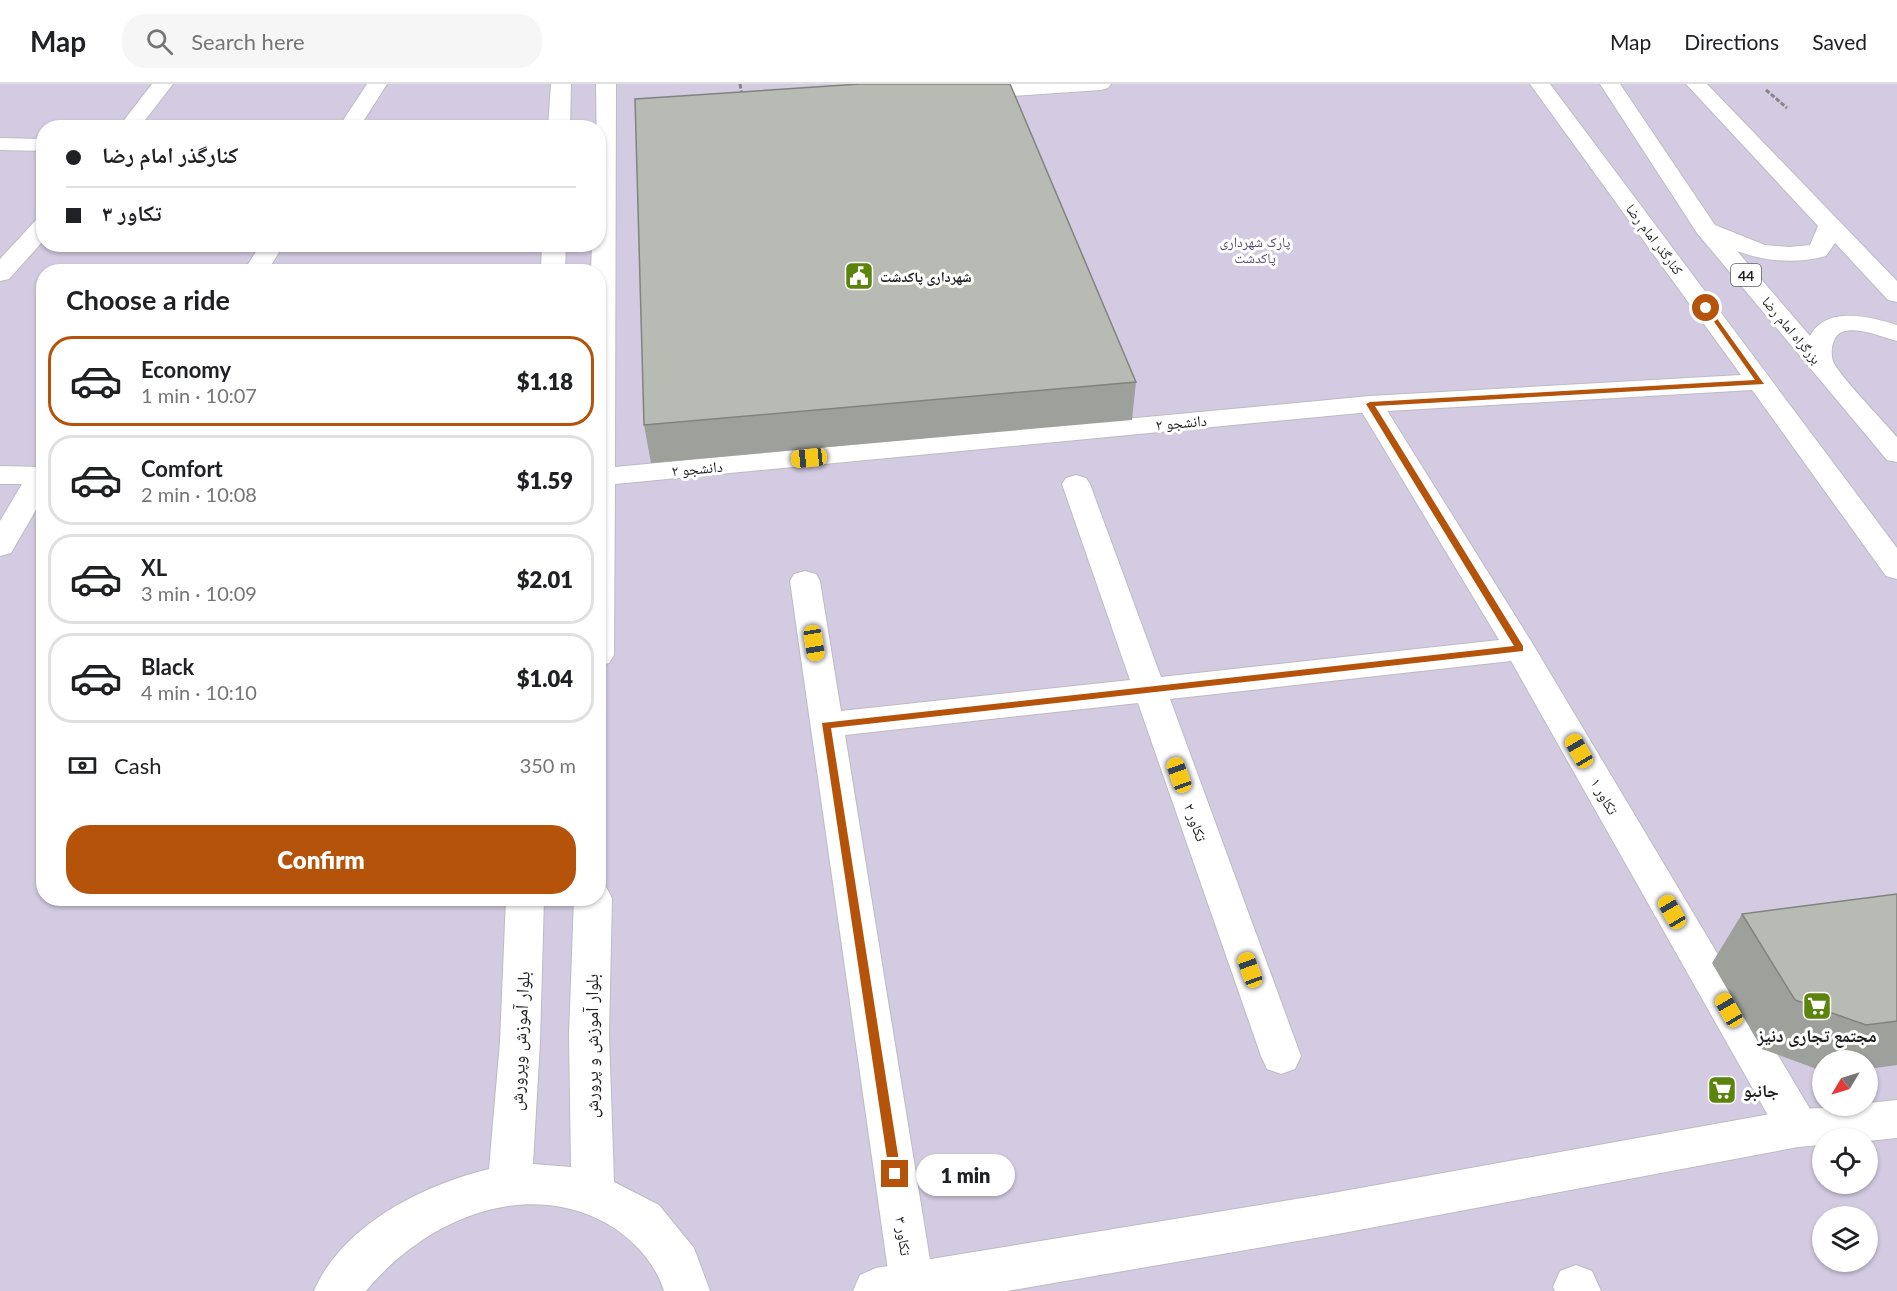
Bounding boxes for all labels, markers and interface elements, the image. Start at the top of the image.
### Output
search box [122,14,542,68]
text: Map [30,24,86,58]
icon: search [143,25,176,58]
text: Search here [191,28,305,55]
text: Map [1610,29,1651,54]
text: Directions [1684,29,1779,54]
text: Saved [1812,29,1867,54]
text: کنارگذر امام رضا [102,141,238,168]
text: تکاور ۳ [102,199,161,226]
street label: کنارگذر امام رضا [1621,200,1687,279]
park label: پارک شهرداری پاکدشت [1220,233,1291,267]
public building icon: شهرداری پاکدشت [843,260,875,292]
road number: 44 [1731,264,1761,286]
place label: شهرداری پاکدشت [880,268,972,286]
text: Choose a ride [66,283,230,316]
street label: بزرگراه امام رضا [1757,293,1825,369]
route start [1692,294,1719,321]
icon: car [69,354,123,408]
text: Economy [141,356,231,383]
text: $1.18 [517,368,573,395]
text: 1 min · 10:07 [141,383,257,407]
street label: دانشجو ۲ [1155,411,1208,434]
car [790,447,828,469]
icon: car [69,453,123,507]
text: Comfort [141,455,223,482]
street label: دانشجو ۲ [671,457,724,480]
text: $1.59 [517,467,573,494]
text: 2 min · 10:08 [141,482,257,506]
icon: car [69,552,123,606]
text: XL [141,554,167,581]
text: $2.01 [517,566,573,593]
text: 3 min · 10:09 [141,581,257,605]
car [802,624,826,662]
icon: car [69,651,123,705]
text: Black [141,653,194,680]
text: $1.04 [517,665,573,692]
text: 4 min · 10:10 [141,680,257,704]
car [1562,731,1596,771]
icon: cash [66,749,99,782]
text: Cash [114,752,161,779]
text: 350 m [520,753,576,777]
car [1164,755,1194,795]
street label: تکاور ۱ [1587,775,1623,818]
street label: تکاور ۲ [1180,800,1211,844]
button: Confirm [66,825,576,894]
car [1655,892,1689,932]
car [1235,950,1265,990]
street label: بلوار آموزش وپرورش [504,971,535,1111]
street label: بلوار آموزش و پرورش [580,974,603,1118]
car [1712,990,1746,1030]
supermarket icon: مجتمع تجاری دنیز [1801,990,1833,1022]
place label: مجتمع تجاری دنیز [1756,1024,1877,1048]
north arrow [1812,1050,1878,1116]
map controls [1812,1050,1878,1272]
supermarket icon: جانبو [1706,1074,1738,1106]
place label: جانبو [1743,1079,1779,1102]
button: locate [1812,1128,1878,1194]
callout: 1 min [916,1153,1015,1195]
route end [881,1160,908,1187]
text: 1 min [941,1163,990,1187]
button: layers [1812,1206,1878,1272]
street label: تکاور ۳ [891,1215,916,1257]

